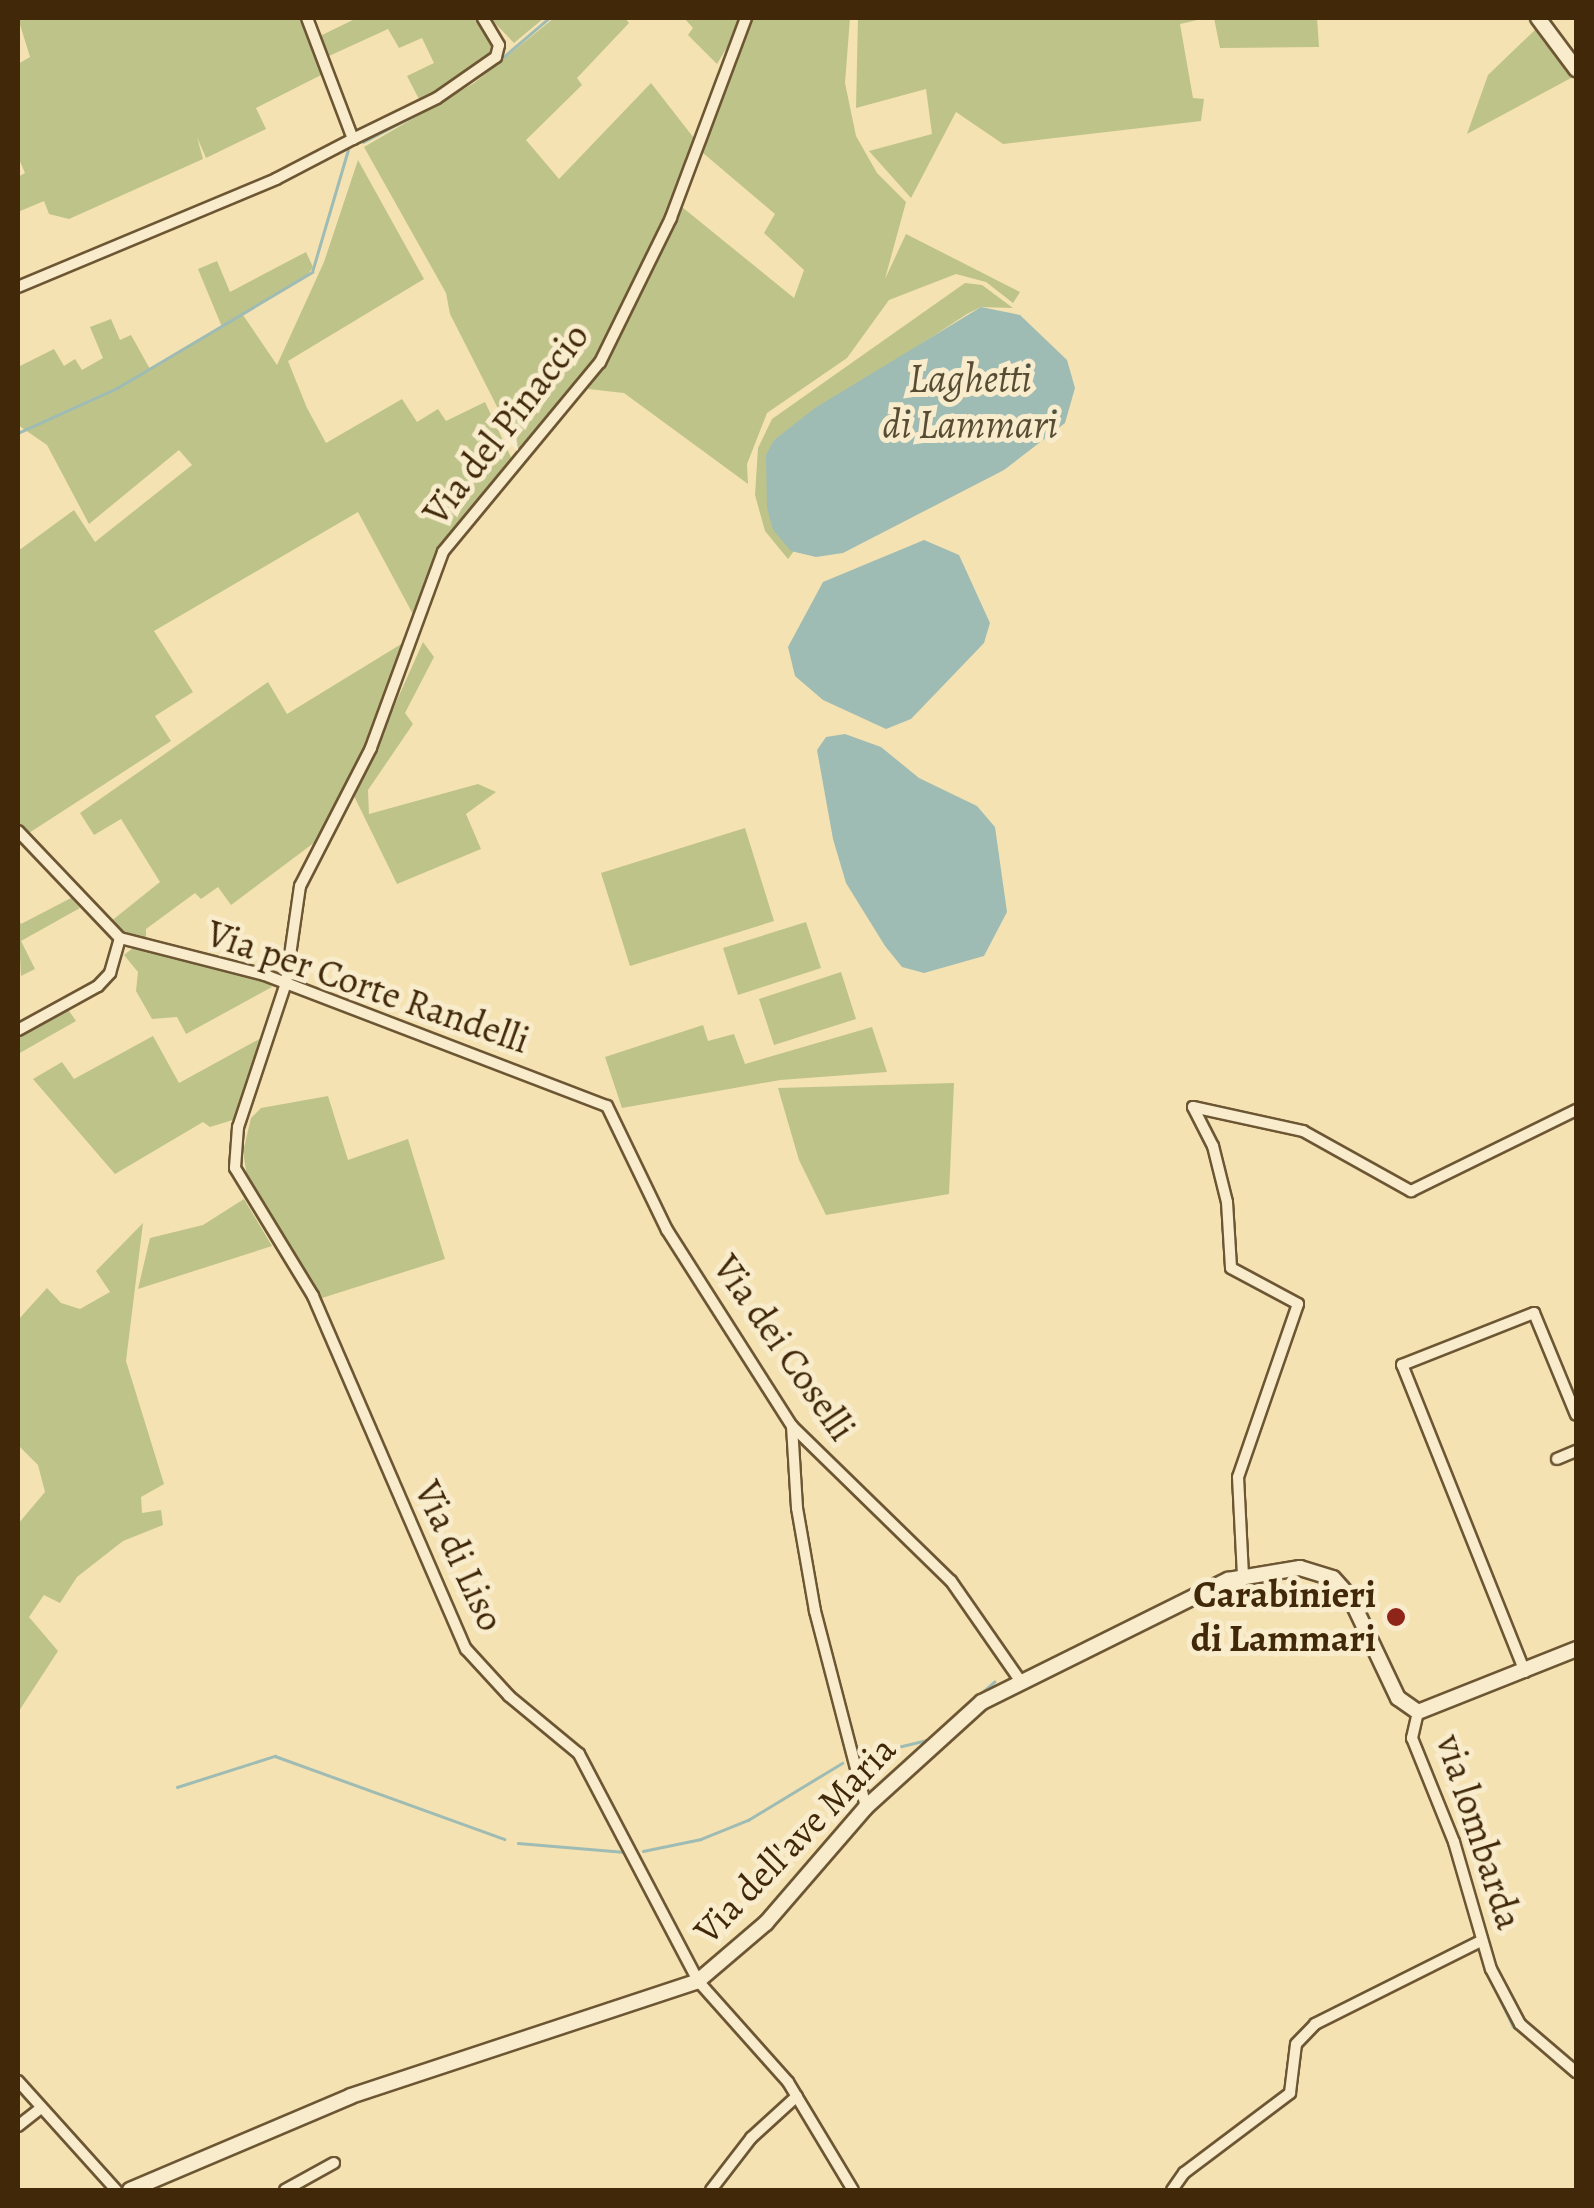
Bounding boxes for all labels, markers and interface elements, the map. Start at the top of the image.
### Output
street label: Via del Pinaccio [413,314,599,534]
water label: Laghetti di Lammari [882,355,1058,449]
street label: Via per Corte Randelli [201,910,535,1064]
street label: Via dei Coselli [703,1246,865,1450]
street label: Via di Liso [404,1474,514,1638]
place label: Carabinieri di Lammari [1191,1572,1376,1662]
marker: Carabinieri di Lammari [1385,1606,1407,1628]
street label: Via dell'ave Maria [685,1727,905,1953]
street label: via lombarda [1426,1729,1532,1935]

